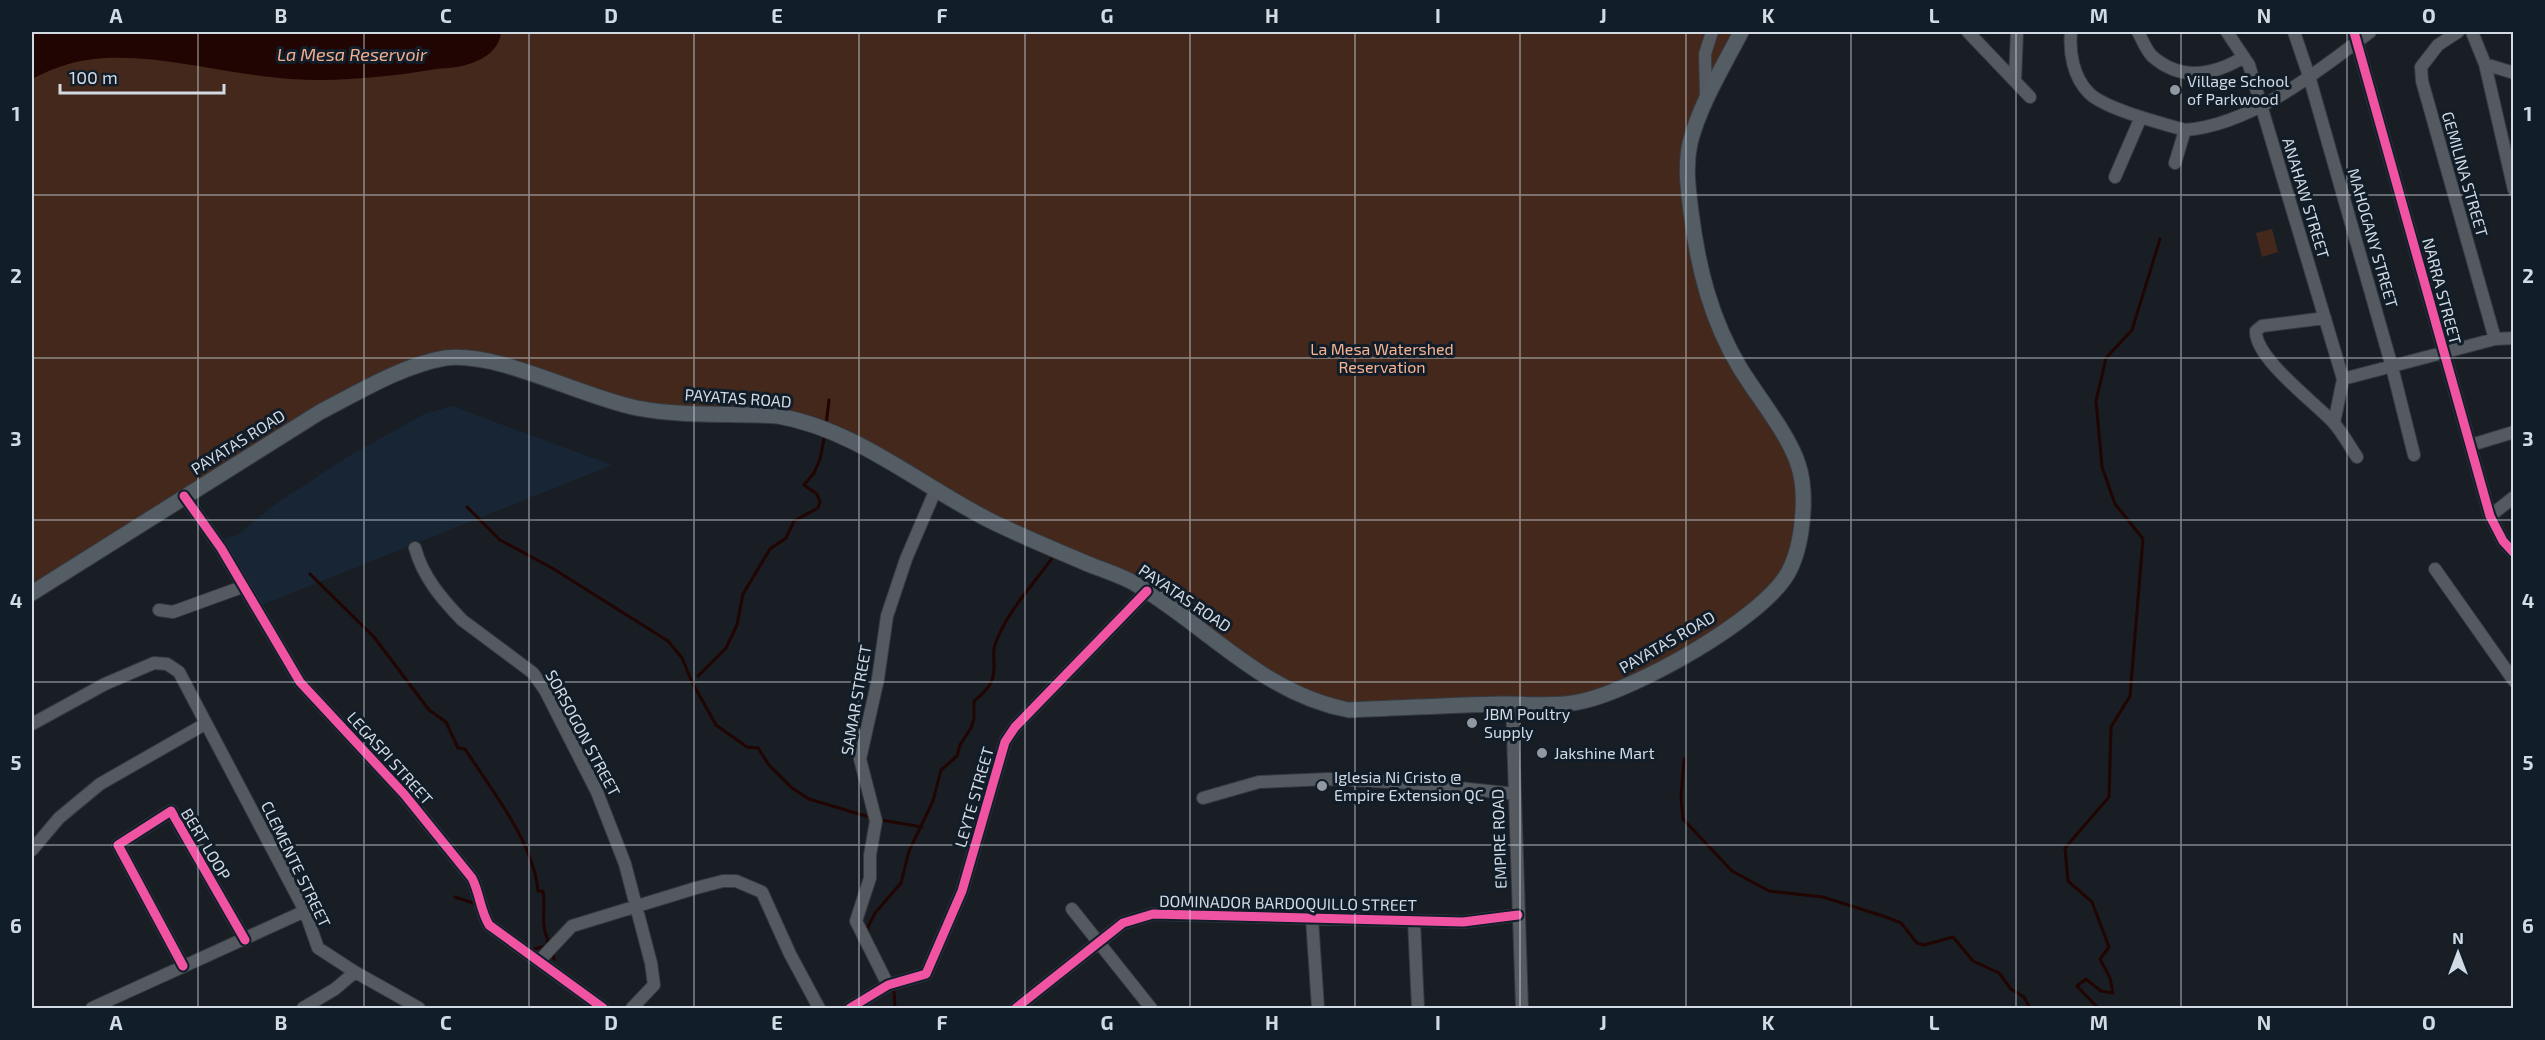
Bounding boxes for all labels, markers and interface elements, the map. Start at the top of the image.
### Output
text: A [109,3,123,27]
text: B [275,3,287,27]
text: C [440,3,452,27]
text: D [604,3,618,27]
text: E [771,3,783,27]
text: F [936,3,948,27]
text: G [1101,3,1113,27]
text: H [1265,3,1279,27]
text: I [1435,3,1441,27]
text: J [1599,3,1607,27]
text: K [1762,3,1775,27]
text: L [1929,3,1940,27]
text: M [2090,3,2108,27]
text: N [2257,3,2271,27]
text: O [2422,3,2436,27]
water label: La Mesa Reservoir [277,43,428,65]
scale bar [60,57,224,95]
text: 100 m [69,66,118,88]
place label: Village School of Parkwood [2187,71,2289,108]
marker: Village School of Parkwood [2168,83,2182,97]
text: 1 [12,101,20,125]
text: 1 [2524,101,2532,125]
street label: GEMILINA STREET [2439,109,2492,239]
street label: ANAHAW STREET [2279,135,2334,261]
street label: MAHOGANY STREET [2344,166,2402,310]
street label: NARRA STREET [2419,236,2466,346]
text: 2 [10,263,22,287]
text: 2 [2522,263,2534,287]
park label: La Mesa Watershed Reservation [1310,339,1454,376]
street label: PAYATAS ROAD [684,384,792,411]
street label: PAYATAS ROAD [187,405,288,478]
text: 3 [10,426,22,450]
text: 3 [2522,426,2534,450]
street label: PAYATAS ROAD [1136,560,1235,635]
text: 4 [10,588,23,612]
text: 4 [2522,588,2535,612]
street label: PAYATAS ROAD [1616,607,1718,677]
street label: SAMAR STREET [836,643,875,757]
street label: SORSOGON STREET [542,666,625,799]
place label: JBM Poultry Supply [1484,704,1571,741]
street label: LEGASPI STREET [344,707,437,808]
marker: JBM Poultry Supply [1465,716,1479,730]
place label: Jakshine Mart [1554,743,1655,762]
street label: LEYTE STREET [950,744,997,849]
marker: Jakshine Mart [1535,746,1549,760]
text: 5 [10,750,22,774]
text: 5 [2522,750,2534,774]
place label: Iglesia Ni Cristo @ Empire Extension QC [1334,767,1484,805]
marker: Iglesia Ni Cristo @ Empire Extension QC [1315,779,1329,793]
street label: EMPIRE ROAD [1487,789,1510,889]
street label: CLEMENTE STREET [258,798,335,930]
street label: BERT LOOP [178,805,235,883]
street label: DOMINADOR BARDOQUILLO STREET [1159,891,1417,915]
text: 6 [10,913,22,937]
text: 6 [2522,913,2534,937]
north arrow [2428,923,2488,983]
text: N [2452,928,2464,947]
text: A [109,1010,123,1034]
text: B [275,1010,287,1034]
text: C [440,1010,452,1034]
text: D [604,1010,618,1034]
text: E [771,1010,783,1034]
text: F [936,1010,948,1034]
text: G [1101,1010,1113,1034]
text: H [1265,1010,1279,1034]
text: I [1435,1010,1441,1034]
text: J [1599,1010,1607,1034]
text: K [1762,1010,1775,1034]
text: L [1929,1010,1940,1034]
text: M [2090,1010,2108,1034]
text: N [2257,1010,2271,1034]
text: O [2422,1010,2436,1034]

